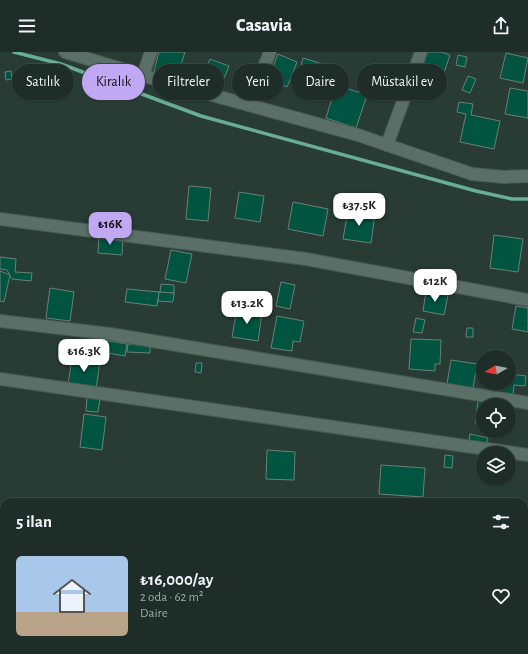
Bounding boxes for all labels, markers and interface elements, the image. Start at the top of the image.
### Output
icon: menu [16,15,38,37]
icon: share [490,15,512,37]
text: Casavia [236,17,292,35]
chip: Satılık [12,64,74,100]
chip: Kiralık [82,64,145,100]
chip: Filtreler [153,64,224,100]
chip: Yeni [232,64,283,100]
chip: Daire [291,64,349,100]
chip: Müstakil ev [357,64,447,100]
pin: ₺37.5K [326,193,392,227]
text: ₺37.5K [342,199,376,212]
pin: ₺16K [86,212,134,246]
text: ₺16K [98,218,122,231]
pin: ₺12K [411,269,459,303]
text: ₺12K [423,275,447,288]
pin: ₺13.2K [214,291,280,325]
text: ₺13.2K [230,297,264,310]
pin: ₺16.3K [51,339,117,373]
text: ₺16.3K [67,345,101,358]
north arrow [476,350,516,390]
map controls [476,350,516,486]
button: locate [476,398,516,438]
button: layers [476,446,516,486]
icon: filters [490,511,512,533]
text: 5 ilan [16,513,52,530]
text: ₺16,000/ay [140,571,213,588]
icon: home [48,572,96,620]
icon: heart [490,585,512,607]
text: 2 oda · 62 m² [140,591,204,604]
text: Daire [140,607,168,620]

